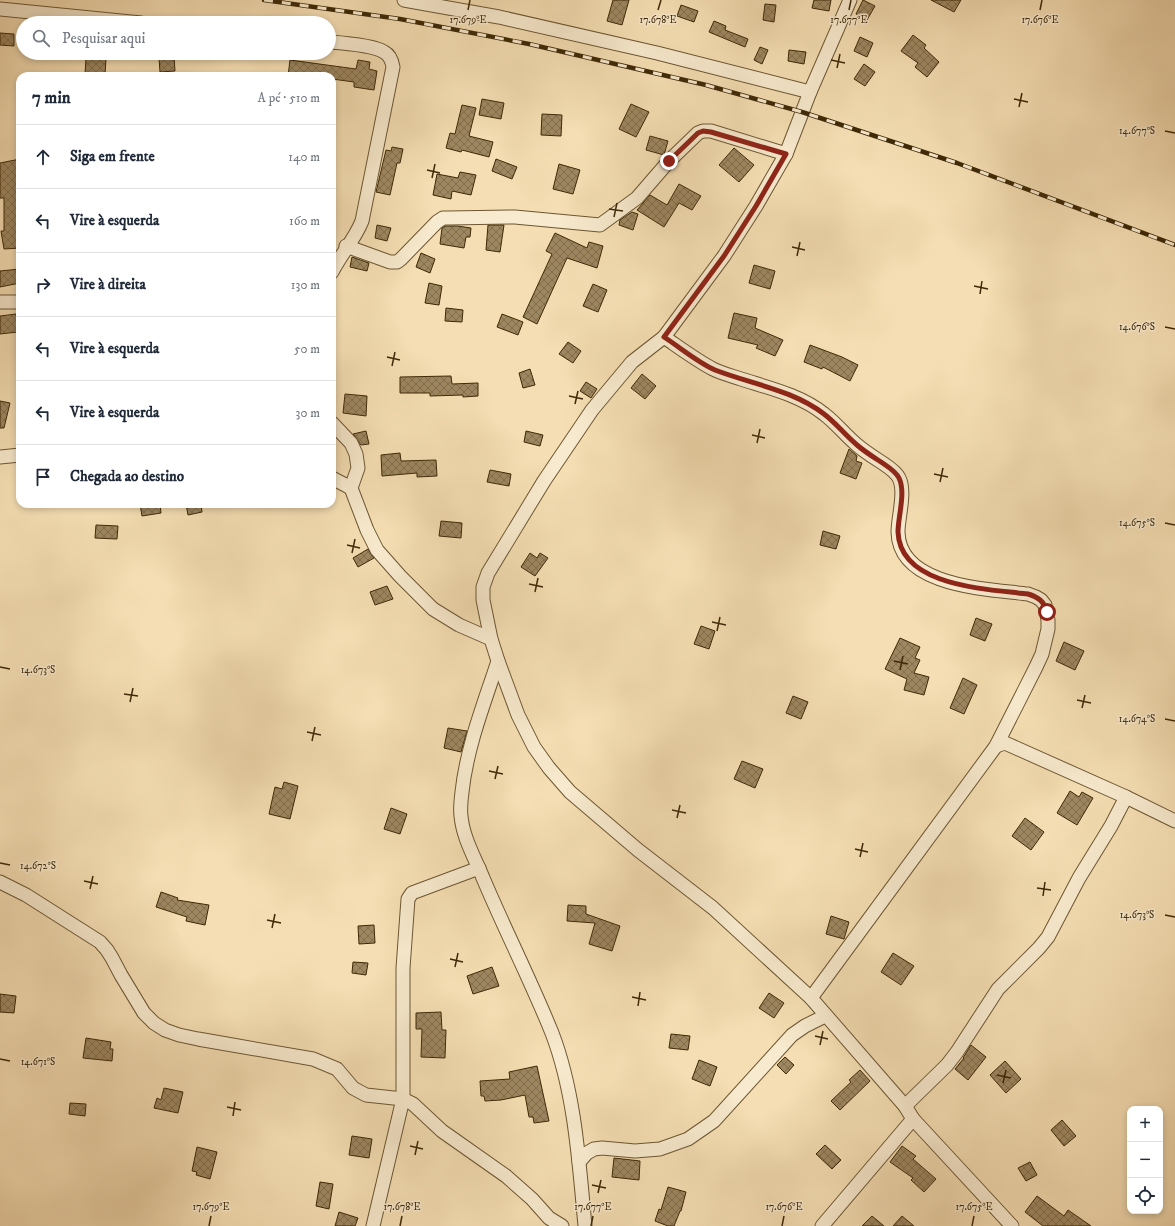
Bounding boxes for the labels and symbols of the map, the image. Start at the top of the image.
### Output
text: 17.679°E [450,14,487,26]
text: 17.678°E [639,14,677,26]
text: 17.677°E [830,14,868,26]
text: 17.676°E [1021,14,1059,26]
text: 14.677°S [1119,125,1155,137]
route end [660,152,678,170]
text: 14.676°S [1119,321,1155,333]
text: 14.675°S [1119,517,1155,529]
route start [1038,603,1056,621]
text: 14.673°S [21,664,55,676]
text: 14.674°S [1119,713,1155,725]
text: 14.672°S [20,860,56,872]
text: 14.673°S [1120,909,1154,921]
text: 14.671°S [21,1056,55,1068]
text: 17.679°E [193,1201,230,1213]
text: 17.678°E [383,1201,421,1213]
text: 17.677°E [574,1201,612,1213]
text: 17.676°E [765,1201,803,1213]
text: 17.675°E [956,1201,992,1213]

